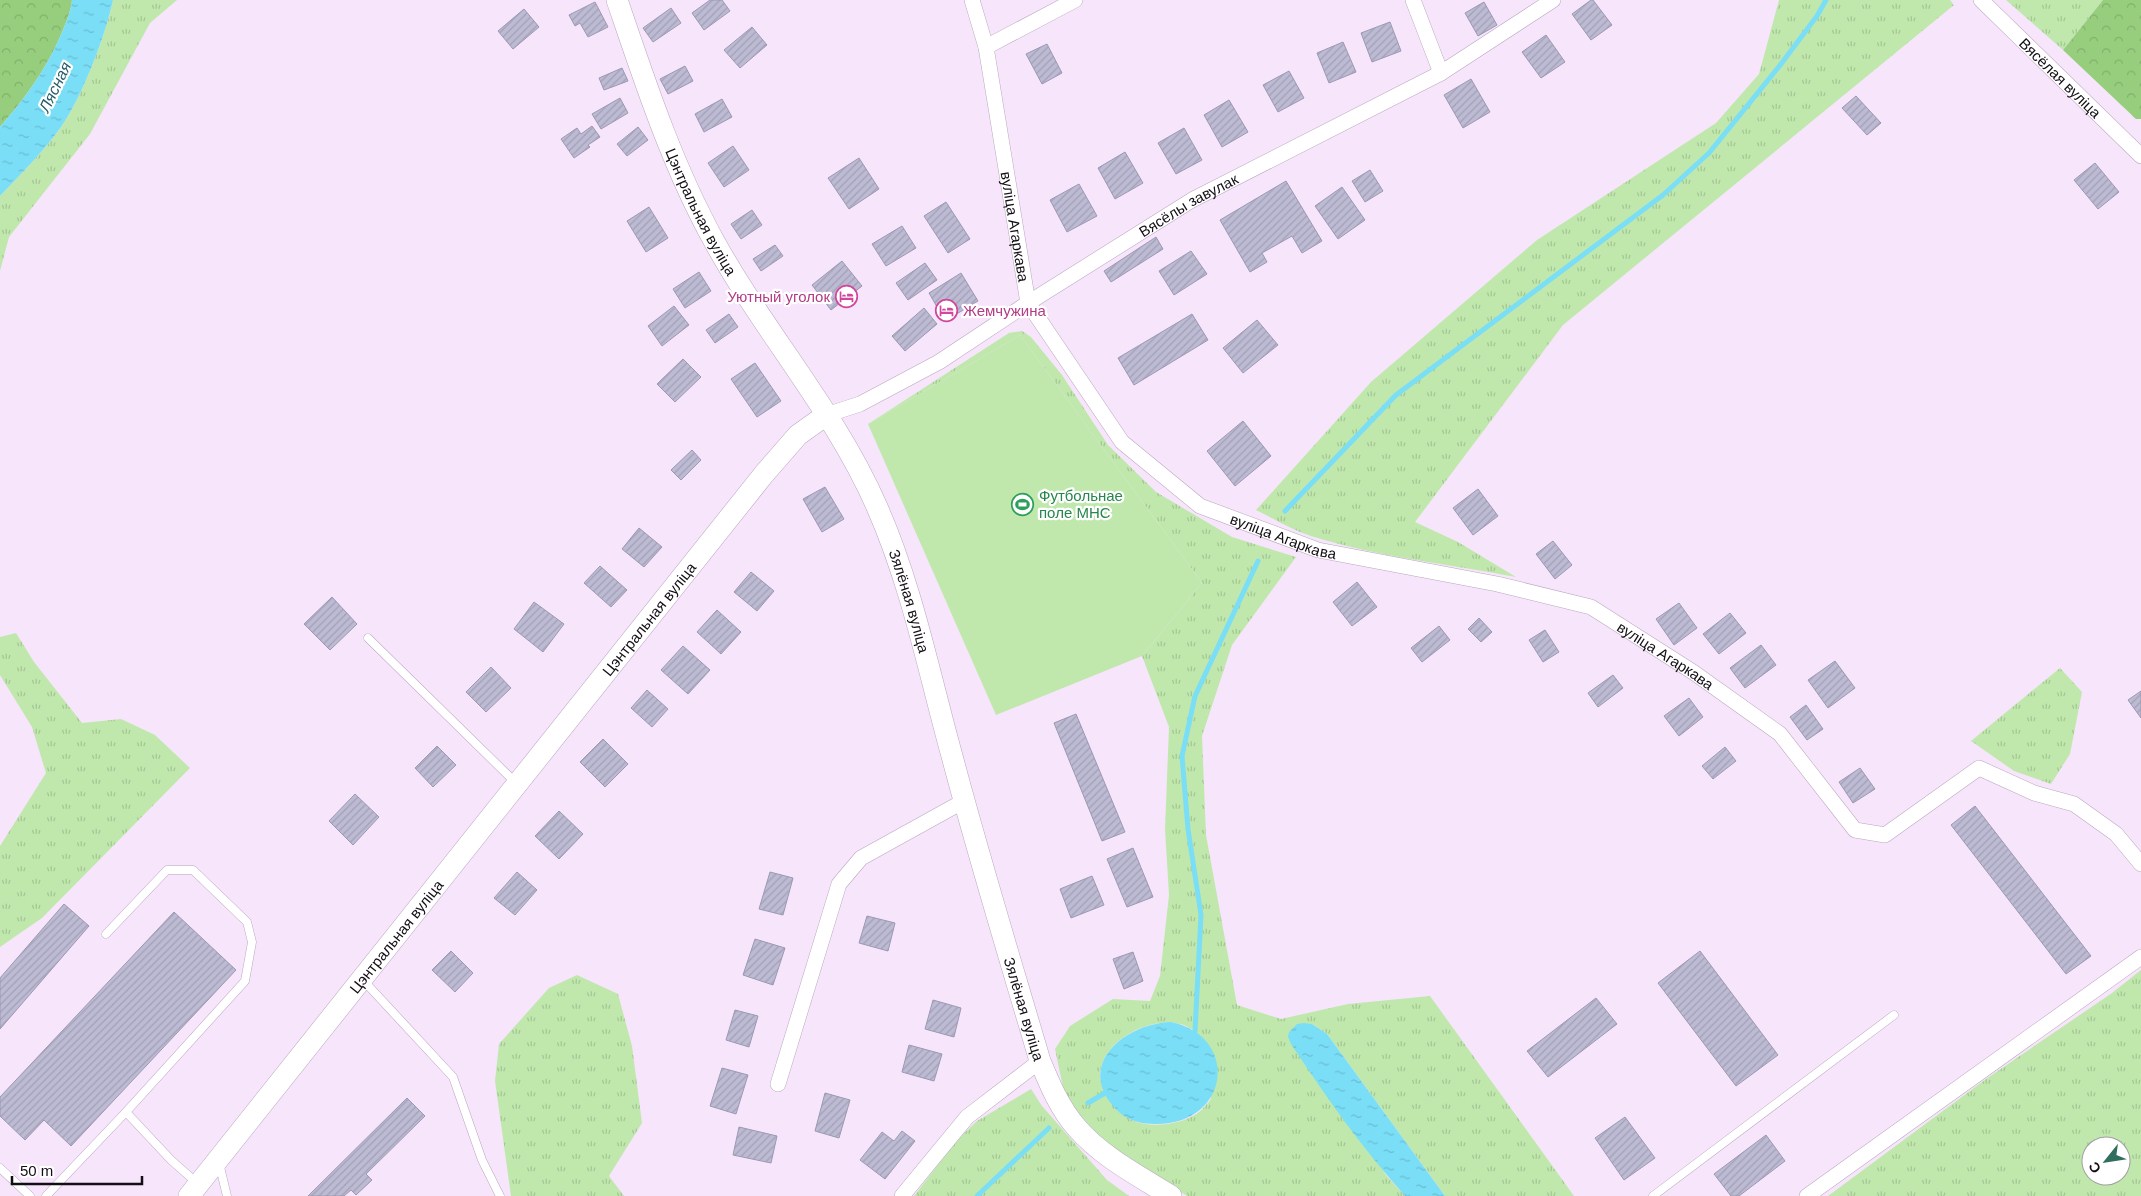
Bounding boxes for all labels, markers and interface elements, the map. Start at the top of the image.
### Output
street label: Вясёлая вуліца [2016,34,2105,121]
water label: Лясная [35,59,75,116]
street label: Цэнтральная вуліца [663,145,741,279]
street label: вуліца Агаркава [998,170,1033,283]
street label: Вясёлы завулак [1136,170,1241,240]
hotel icon: Уютный уголок [834,284,858,308]
place label: Уютный уголок [727,288,830,305]
hotel icon: Жемчужина [935,298,959,322]
place label: Жемчужина [963,302,1047,319]
place label: Футбольнае поле МНС [1039,487,1123,521]
sports icon: Футбольнае поле МНС [1011,492,1035,516]
street label: вуліца Агаркава [1228,510,1338,562]
street label: Зялёная вуліца [886,547,933,655]
street label: Цэнтральная вуліца [598,558,699,679]
street label: вуліца Агаркава [1614,618,1718,693]
street label: Цэнтральная вуліца [346,876,446,996]
street label: Зялёная вуліца [1001,955,1048,1063]
north arrow [2081,1136,2131,1186]
scale bar [12,1154,142,1186]
text: С [2085,1159,2104,1176]
text: 50 m [20,1162,53,1179]

